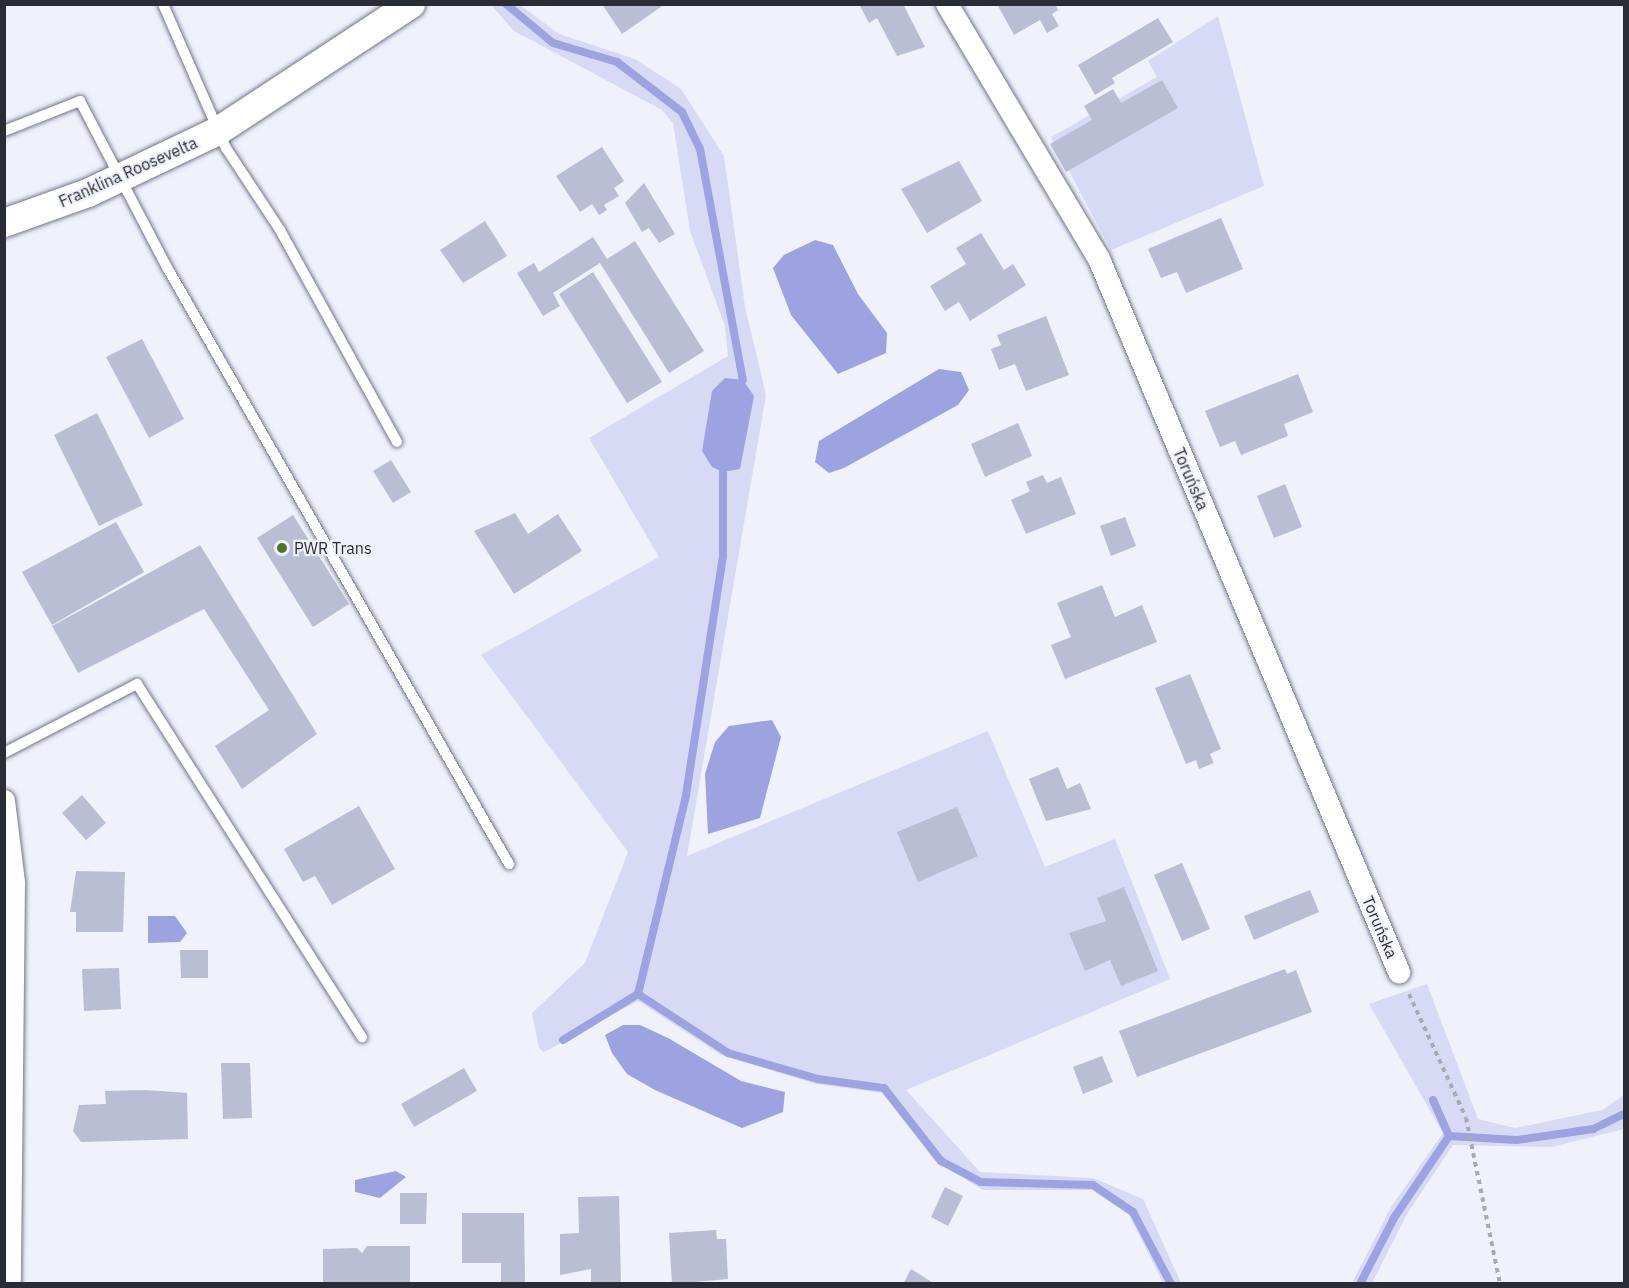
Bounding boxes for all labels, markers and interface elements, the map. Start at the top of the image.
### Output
street label: Franklina Roosevelta [56,133,200,211]
street label: Toruńska [1169,445,1213,513]
place label: PWR Trans [294,538,372,558]
marker: PWR Trans [275,541,289,555]
street label: Toruńska [1358,893,1402,961]

